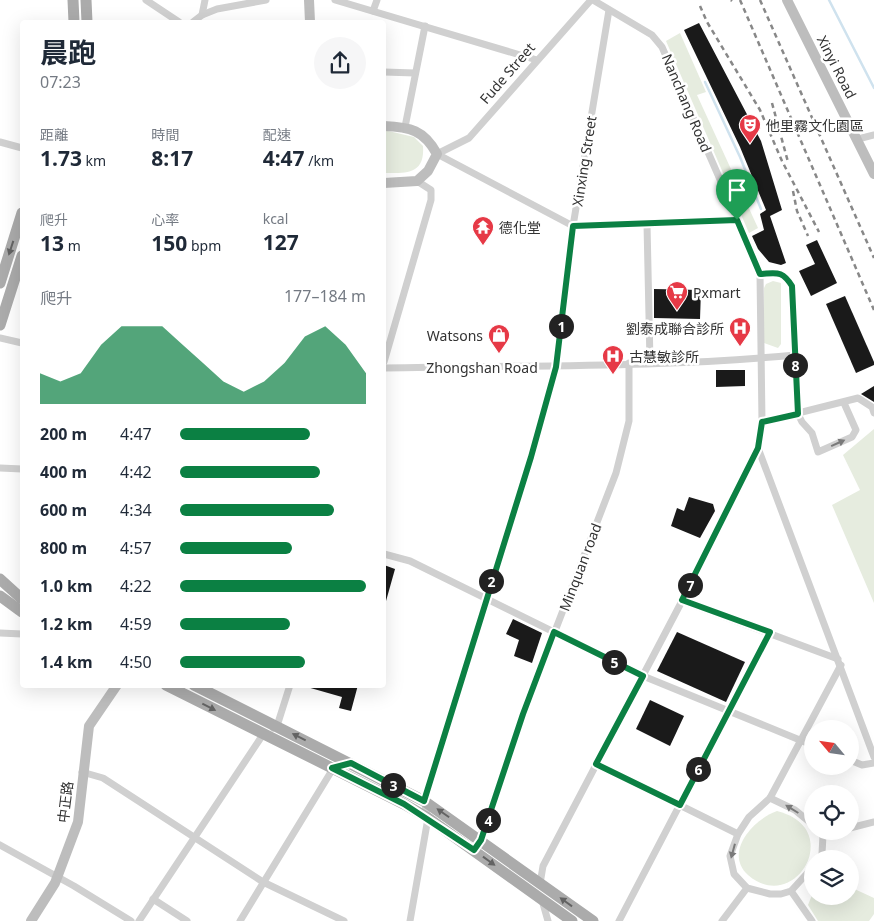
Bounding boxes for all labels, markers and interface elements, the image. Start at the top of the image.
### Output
street label: Xinyi Road [813,32,861,102]
text: 晨跑 [40,33,96,71]
button: share [314,37,366,89]
street label: Fude Street [475,38,539,108]
street label: Nanchang Road [658,51,716,155]
text: 07:23 [40,71,81,93]
theatre icon: 他里霧文化園區 [738,113,762,144]
street label: Xinxing Street [567,114,601,208]
place label: 他里霧文化園區 [766,116,864,135]
text: 距離 [40,125,68,144]
text: 時間 [151,125,179,144]
text: 配速 [263,125,291,144]
text: 1.73 [40,144,82,172]
text: 8:17 [151,144,193,172]
text: 4:47 [263,144,305,172]
text: km [82,151,106,170]
text: /km [305,151,334,170]
pin [716,169,758,220]
icon: arrive [723,176,751,204]
text: kcal [263,209,288,228]
text: 爬升 [40,210,68,229]
text: 心率 [151,210,179,229]
temple icon: 德化堂 [471,215,495,246]
place label: 德化堂 [499,218,541,237]
text: 127 [263,228,299,256]
text: 13 [40,229,64,257]
text: 150 [151,229,187,257]
text: m [64,236,81,255]
text: bpm [187,236,221,255]
one-way arrow [7,241,15,256]
supermarket icon: Pxmart [665,280,689,311]
place label: Pxmart [693,283,741,302]
text: 177–184 m [284,285,366,307]
text: 爬升 [40,287,72,309]
pin: 1 [548,314,574,338]
hospital icon: 劉泰成聯合診所 [728,316,752,347]
text: 1 [557,317,566,336]
place label: 劉泰成聯合診所 [626,319,724,338]
shop icon: Watsons [487,323,511,354]
place label: Watsons [427,326,483,345]
hospital icon: 古慧敏診所 [601,344,625,375]
place label: 古慧敏診所 [629,347,699,366]
pin: 8 [782,352,808,378]
text: 8 [791,356,800,375]
street label: Zhongshan Road [426,358,538,377]
text: 200 m [40,423,87,445]
text: 4:47 [120,423,152,445]
one-way arrow [831,439,845,447]
text: 400 m [40,461,87,483]
text: 4:42 [120,461,152,483]
text: 600 m [40,499,87,521]
text: 4:34 [120,499,152,521]
street label: Minquan road [555,520,605,614]
text: 800 m [40,537,87,559]
text: 4:57 [120,537,152,559]
pin: 2 [478,568,504,594]
text: 2 [487,572,496,591]
pin: 7 [678,572,702,598]
text: 1.0 km [40,575,92,597]
text: 4:22 [120,575,152,597]
text: 7 [686,576,695,595]
text: 1.2 km [40,613,92,635]
text: 4:59 [120,613,152,635]
pin: 5 [602,650,626,674]
text: 1.4 km [40,651,92,673]
text: 4:50 [120,651,152,673]
text: 5 [610,653,619,672]
one-way arrow [202,703,217,711]
north arrow [804,720,859,775]
map controls [804,720,859,905]
one-way arrow [292,733,307,741]
pin: 6 [686,756,710,782]
text: 6 [694,760,703,779]
pin: 3 [380,772,406,798]
text: 3 [389,776,398,795]
street label: 中正路 [53,780,77,824]
button: locate [804,785,859,840]
one-way arrow [786,805,799,814]
one-way arrow [436,808,450,818]
pin: 4 [476,808,500,832]
text: 4 [484,811,493,830]
one-way arrow [728,844,736,859]
button: layers [804,850,859,905]
one-way arrow [482,856,496,866]
one-way arrow [560,896,573,907]

